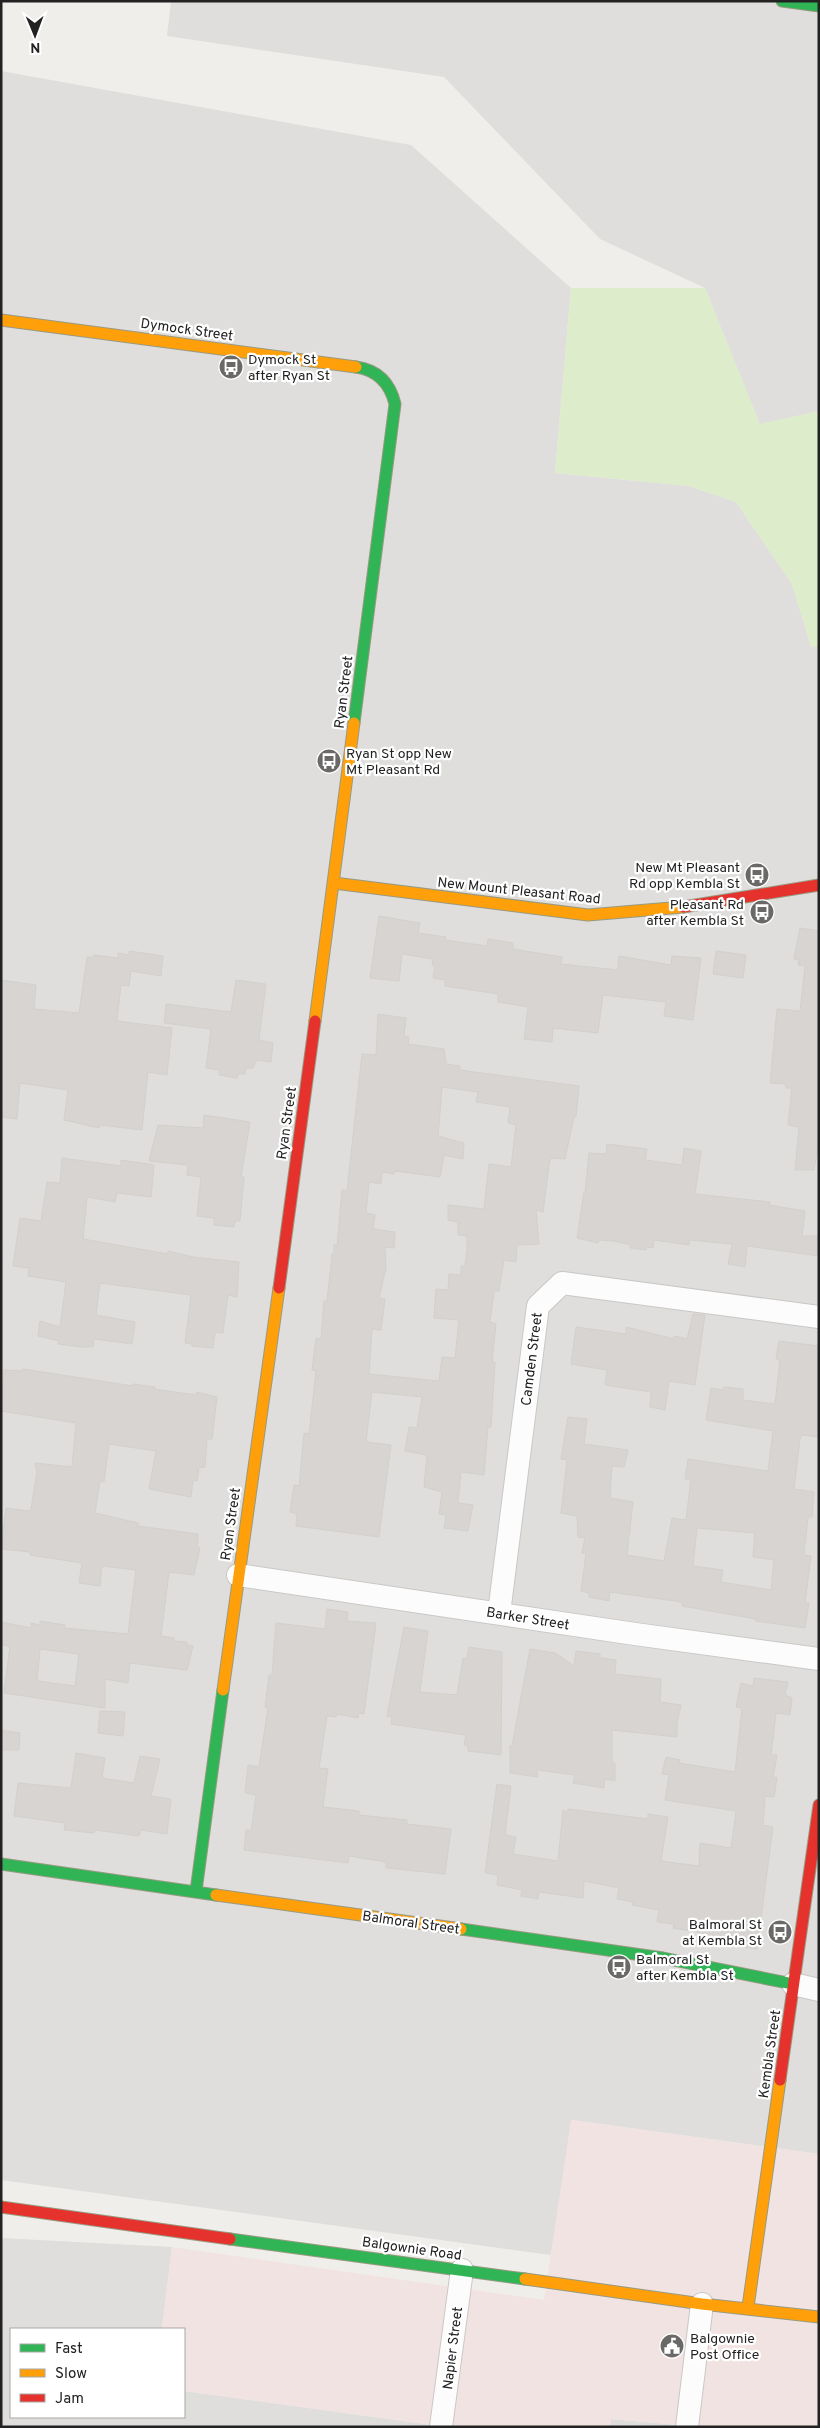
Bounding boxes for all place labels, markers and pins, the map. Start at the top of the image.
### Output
place label: Dymock St after Ryan St [248,352,330,385]
bus stop icon: Dymock St after Ryan St [218,354,244,380]
place label: Ryan St opp New Mt Pleasant Rd [346,746,452,779]
bus stop icon: Ryan St opp New Mt Pleasant Rd [316,748,342,774]
place label: New Mt Pleasant Rd opp Kembla St [629,860,740,893]
bus stop icon: New Mt Pleasant Rd opp Kembla St [744,862,770,888]
place label: Pleasant Rd after Kembla St [646,897,744,930]
bus stop icon: Pleasant Rd after Kembla St [749,899,775,925]
place label: Balmoral St at Kembla St [682,1917,762,1950]
bus stop icon: Balmoral St at Kembla St [767,1919,793,1945]
place label: Balmoral St after Kembla St [636,1952,734,1985]
bus stop icon: Balmoral St after Kembla St [606,1954,632,1980]
place label: Balgownie Post Office [690,2331,759,2364]
public building icon: Balgownie Post Office [659,2333,685,2359]

